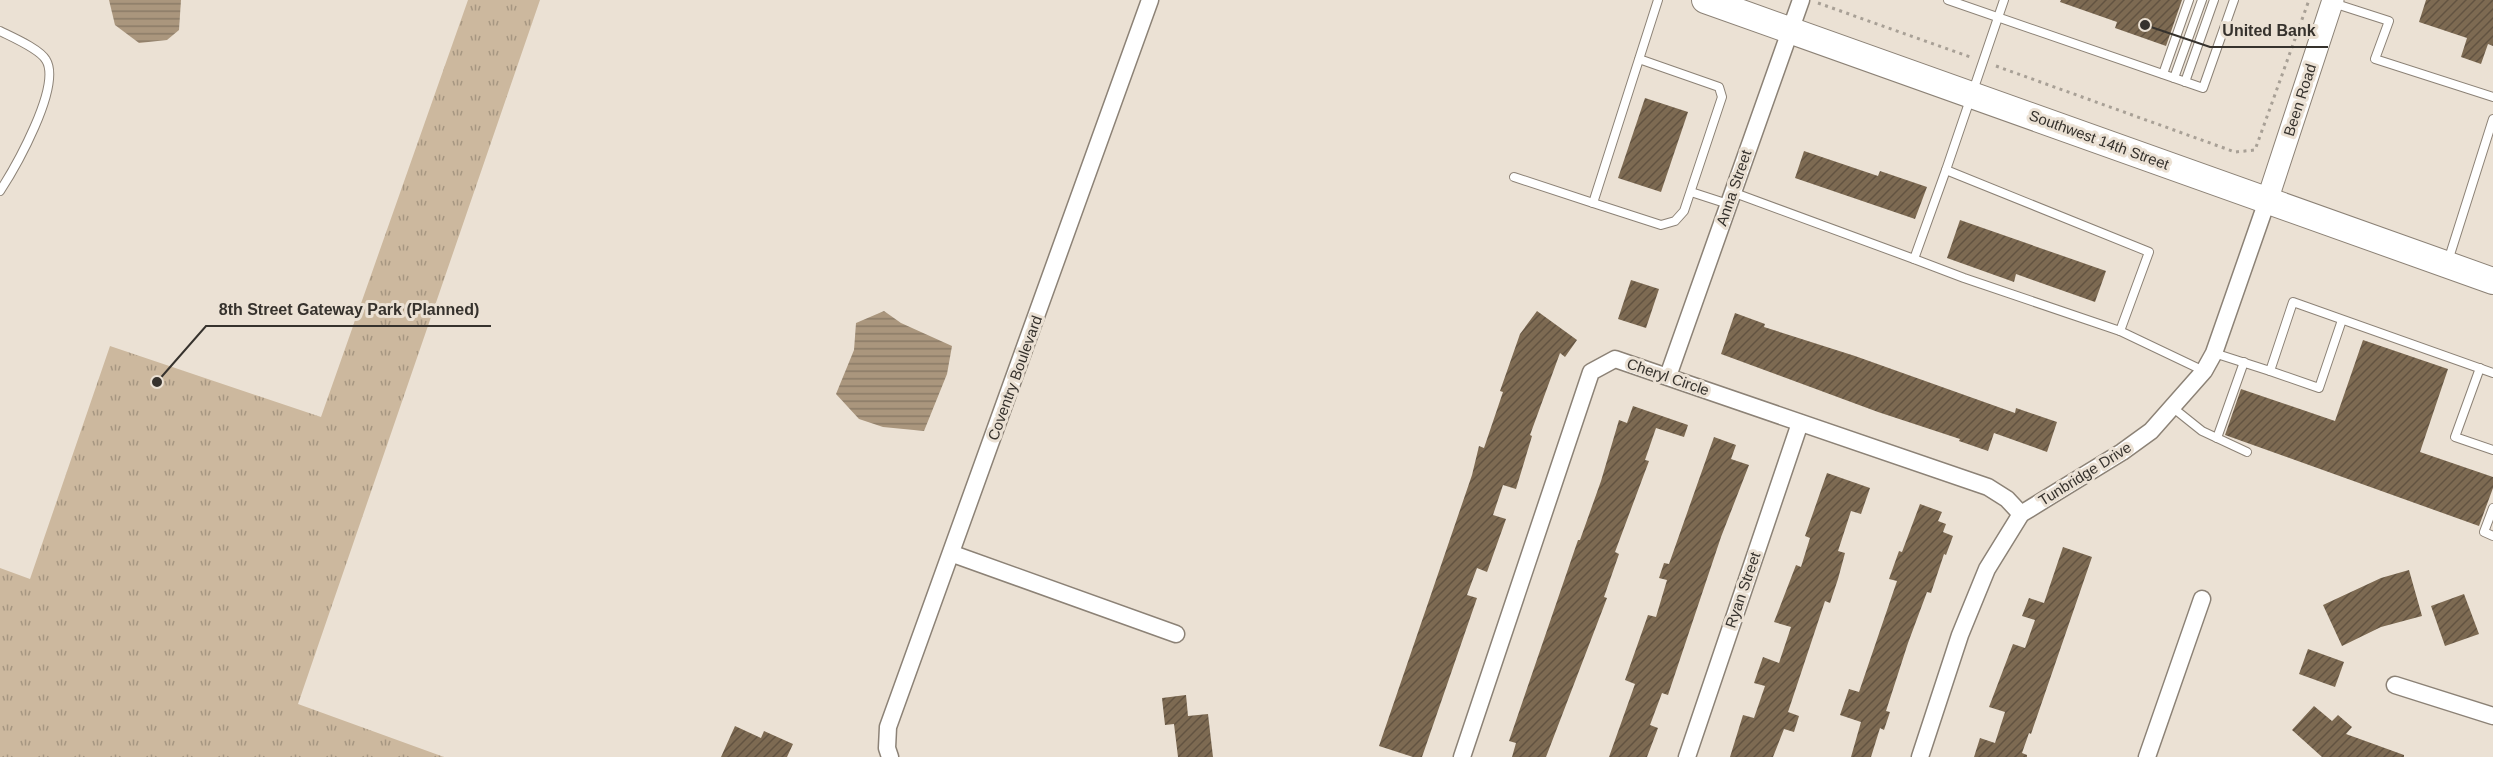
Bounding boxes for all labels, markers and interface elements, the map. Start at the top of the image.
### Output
callout: United Bank [2210,13,2328,47]
text: United Bank [2222,22,2316,39]
street label: Been Road [2280,62,2319,138]
street label: Southwest 14th Street [2027,106,2172,173]
street label: Anna Street [1713,147,1755,228]
callout: 8th Street Gateway Park (Planned) [206,292,491,326]
text: 8th Street Gateway Park (Planned) [219,301,479,318]
street label: Coventry Boulevard [984,313,1045,443]
street label: Cheryl Circle [1625,355,1712,399]
street label: Tunbridge Drive [2035,438,2134,509]
street label: Ryan Street [1722,549,1764,630]

